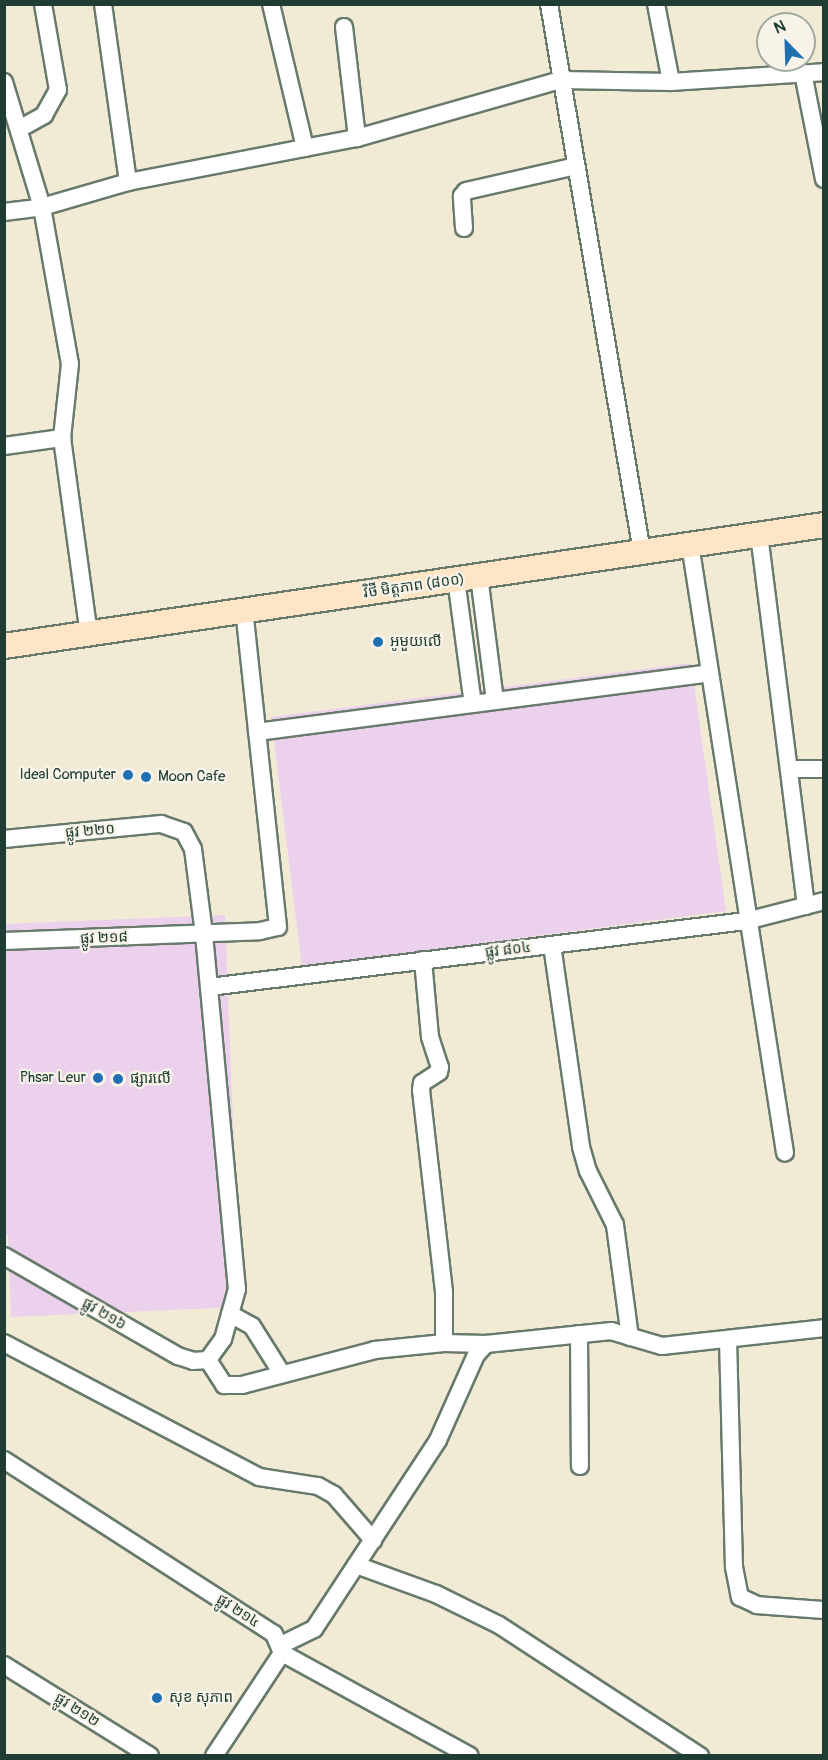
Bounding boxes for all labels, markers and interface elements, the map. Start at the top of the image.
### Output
north arrow [756,12,816,72]
text: N [771,16,789,39]
street label: វិថី មិត្តភាព (៨០០) [362,570,466,602]
place label: អូមួយលេី [390,633,442,651]
marker: អូមួយលេី [371,635,385,649]
place label: Ideal Computer [19,766,116,784]
marker: Ideal Computer [121,768,135,782]
place label: Moon Cafe [158,768,225,786]
marker: Moon Cafe [139,770,153,784]
street label: ផ្លូវ ២២០ [64,820,116,842]
street label: ផ្លូវ ២១៨ [80,928,128,948]
street label: ផ្លូវ ៨០៤ [484,938,532,962]
place label: Phsar Leur [20,1069,86,1087]
place label: ផ្សារលើ [130,1070,171,1088]
marker: Phsar Leur [91,1071,105,1085]
marker: ផ្សារលើ [111,1072,125,1086]
street label: ផ្លូវ ២១៦ [79,1294,129,1334]
street label: ផ្លូវ ២១៤ [213,1590,263,1632]
street label: ផ្លូវ ២១២ [51,1689,103,1731]
place label: សុខ សុភាព [169,1689,233,1707]
marker: សុខ សុភាព [150,1691,164,1705]

